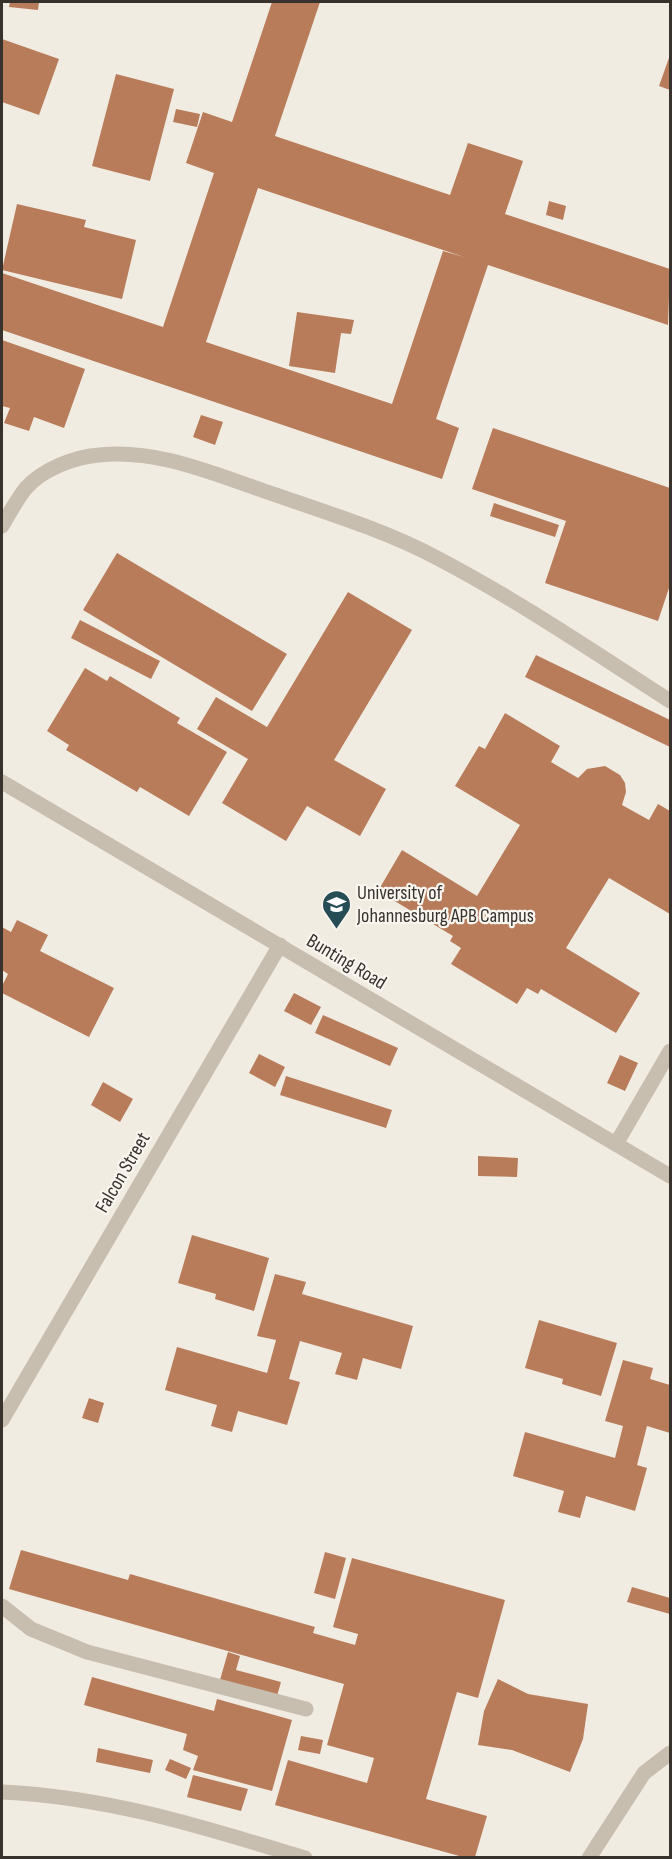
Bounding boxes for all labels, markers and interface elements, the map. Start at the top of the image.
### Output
place label: University of Johannesburg APB Campus [356,881,534,928]
school or university icon: University of Johannesburg APB Campus [320,888,352,930]
street label: Bunting Road [302,929,391,995]
street label: Falcon Street [90,1128,155,1217]

